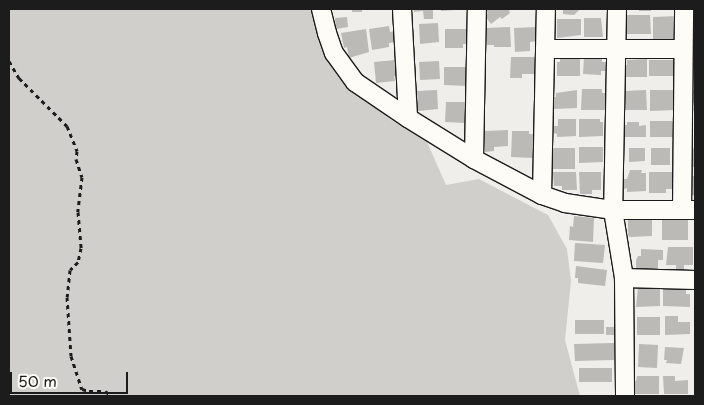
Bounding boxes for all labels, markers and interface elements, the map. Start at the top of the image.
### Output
scale bar [12,362,130,394]
text: 50 m [18,369,57,392]

